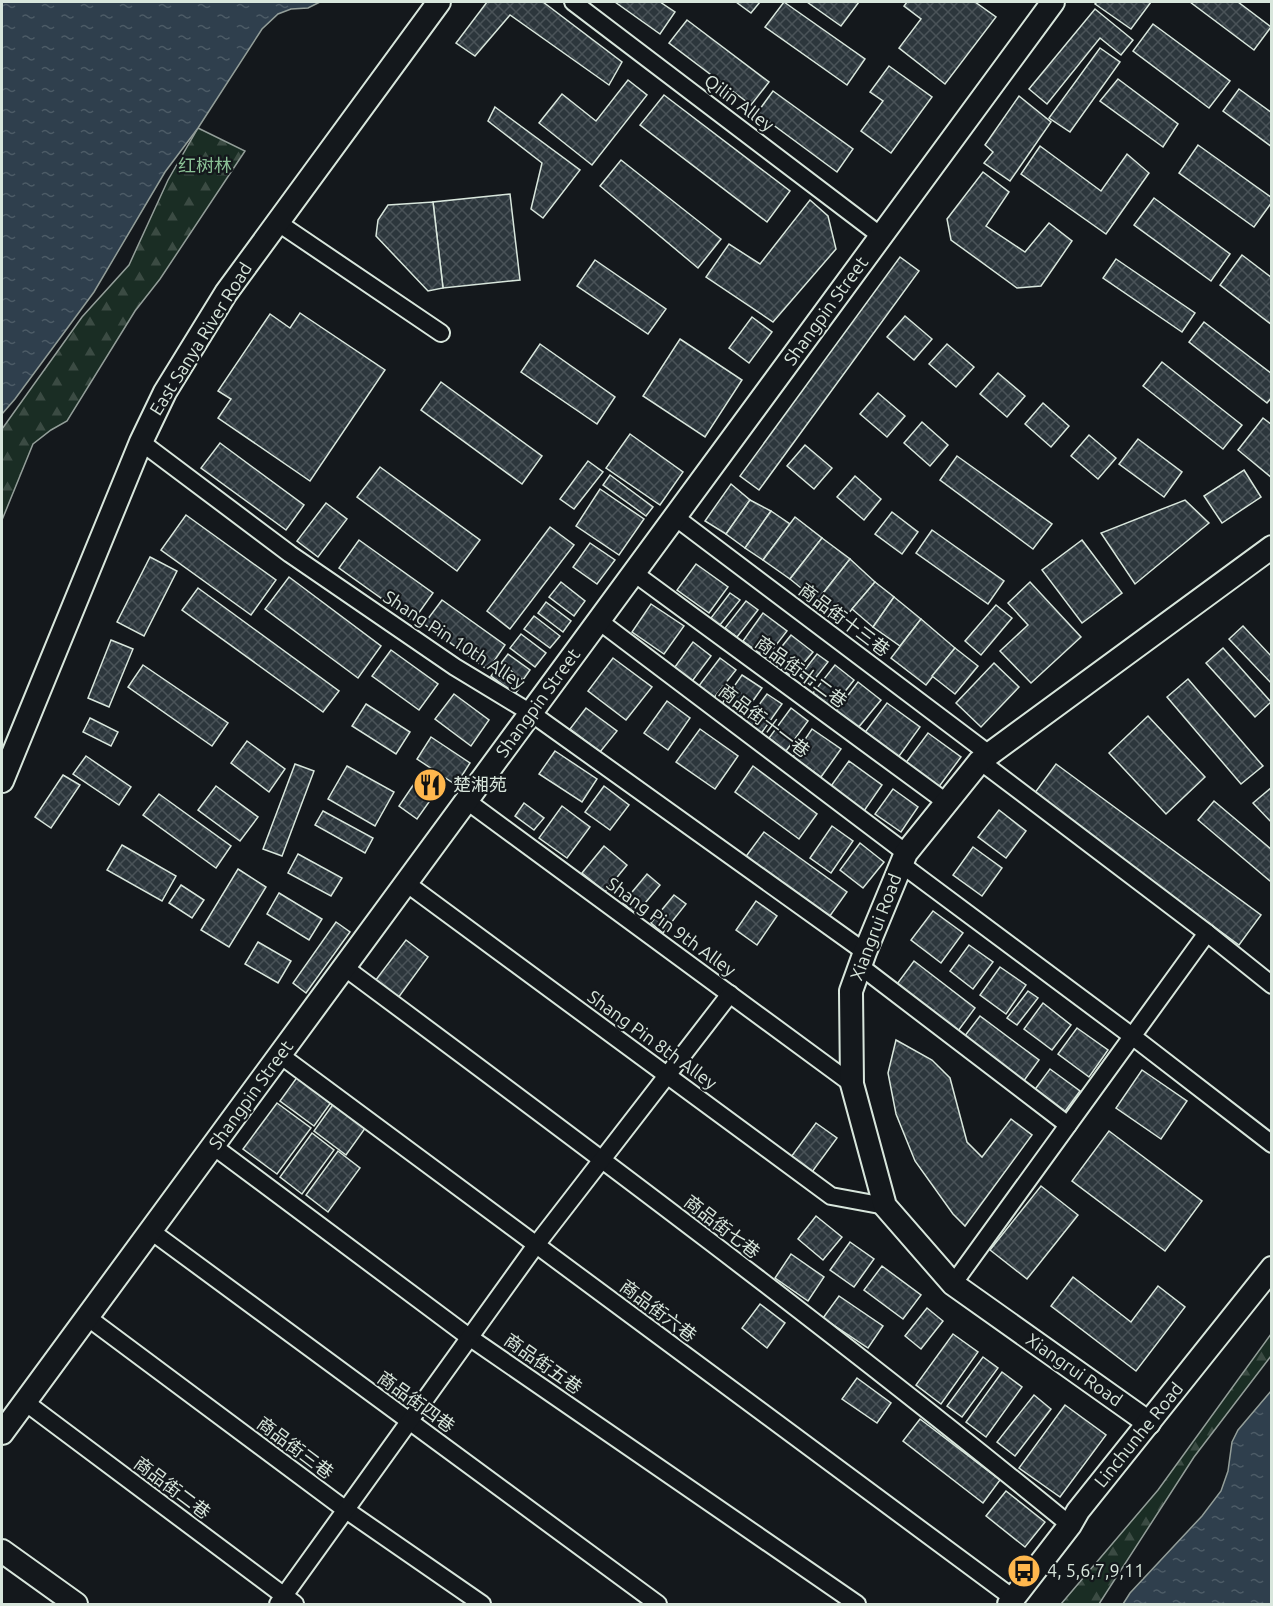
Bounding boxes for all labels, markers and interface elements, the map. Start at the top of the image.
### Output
street label: Qilin Alley [700,70,778,136]
park label: 红树林 [178,155,232,175]
street label: Shangpin Street [779,252,871,369]
street label: East Sanya River Road [145,259,255,418]
street label: 商品街十三巷 [795,579,894,660]
street label: Shang Pin 10th Alley [380,586,529,693]
street label: 商品街十二巷 [752,631,851,711]
street label: Shangpin Street [491,644,583,761]
street label: 商品街十一巷 [715,680,814,761]
restaurant icon: 楚湘苑 [412,767,448,803]
place label: 楚湘苑 [453,774,507,794]
street label: Xiangrui Road [846,871,905,983]
street label: Shang Pin 9th Alley [603,873,740,980]
street label: Shang Pin 8th Alley [584,986,721,1093]
street label: Shangpin Street [204,1036,296,1153]
street label: 商品街七巷 [681,1191,764,1262]
street label: 商品街六巷 [617,1275,701,1345]
street label: 商品街五巷 [501,1329,586,1397]
street label: Xiangrui Road [1023,1329,1126,1410]
street label: 商品街四巷 [374,1367,459,1436]
street label: Linchunhe Road [1090,1378,1187,1491]
street label: 商品街三巷 [254,1412,338,1482]
street label: 商品街二巷 [131,1452,215,1522]
bus stop icon: 4, 5,6,7,9,11 [1006,1553,1042,1589]
place label: 4, 5,6,7,9,11 [1047,1560,1144,1580]

